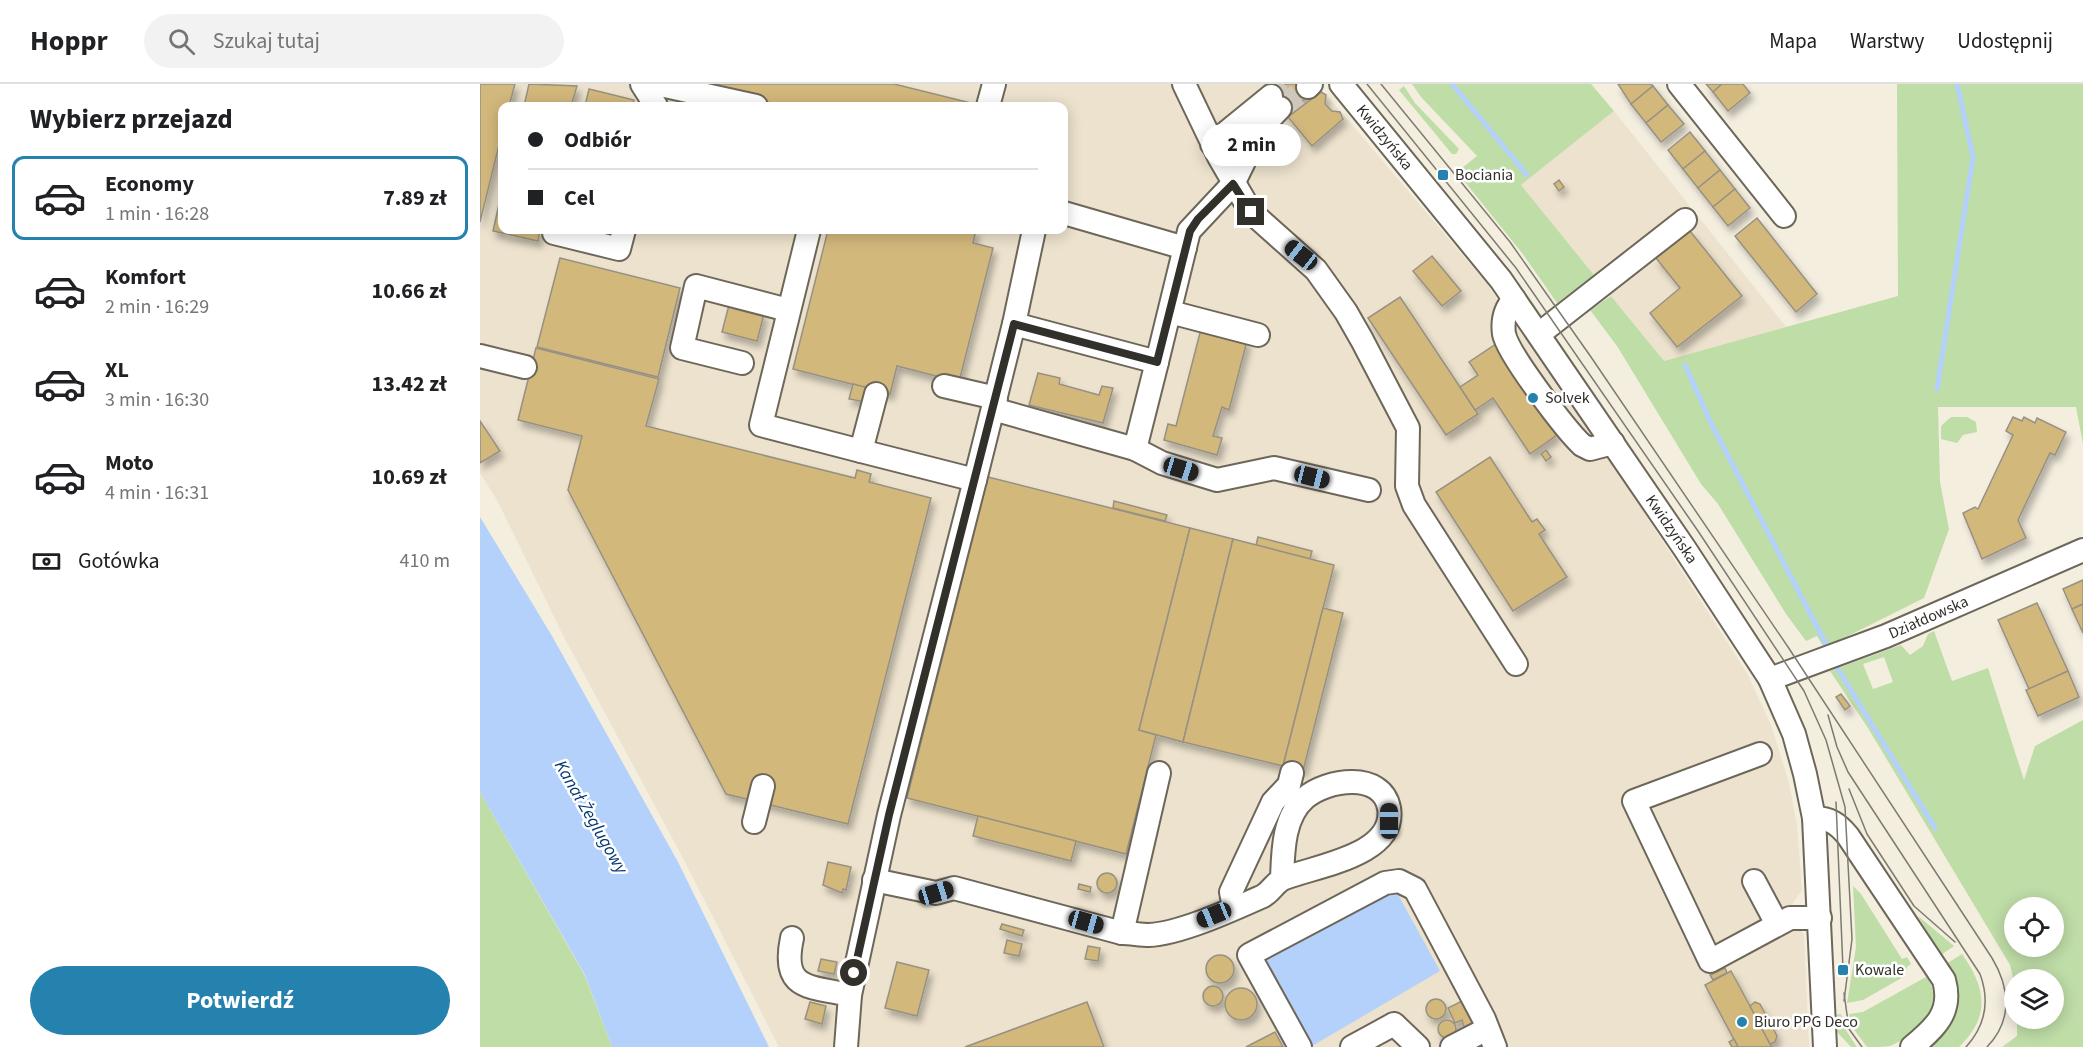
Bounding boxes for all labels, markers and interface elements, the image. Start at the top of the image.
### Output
search box [144,14,564,68]
text: Hoppr [30,21,108,61]
icon: search [165,25,198,58]
text: Szukaj tutaj [213,25,320,57]
text: Mapa [1769,26,1817,56]
text: Warstwy [1850,26,1924,56]
text: Udostępnij [1957,26,2053,56]
text: Wybierz przejazd [30,100,233,139]
street label: Kwidzyńska [1351,100,1418,175]
text: Odbiór [564,124,631,156]
callout: 2 min [1202,125,1300,167]
text: 2 min [1227,131,1276,159]
place label: Bociania [1455,164,1513,186]
text: Economy [105,168,194,200]
marker: Bociania [1436,168,1450,182]
icon: car [33,171,87,225]
text: 7.89 zł [383,182,447,214]
text: Cel [564,182,595,214]
route end [1237,198,1264,225]
text: 1 min · 16:28 [105,200,209,228]
car [1281,237,1321,273]
text: Komfort [105,261,186,293]
icon: car [33,264,87,318]
text: 10.66 zł [372,275,447,307]
text: 2 min · 16:29 [105,293,209,321]
text: XL [105,354,129,386]
icon: car [33,357,87,411]
text: 13.42 zł [372,368,447,400]
text: 3 min · 16:30 [105,386,209,414]
place label: Solvek [1545,387,1590,409]
marker: Solvek [1526,391,1540,405]
text: Moto [105,447,154,479]
icon: car [33,450,87,504]
car [1161,455,1201,483]
text: 10.69 zł [372,461,447,493]
car [1292,464,1332,490]
text: 4 min · 16:31 [105,479,209,507]
street label: Kwidzyńska [1640,490,1703,568]
icon: cash [30,545,63,578]
text: Gotówka [78,545,160,577]
text: 410 m [400,547,450,575]
street label: Działdowska [1885,590,1972,645]
water label: Kanał Żeglugowy [548,755,634,879]
car [1380,803,1398,839]
car [916,879,956,907]
map controls [2004,897,2064,1029]
button: locate [2004,897,2064,957]
car [1194,900,1234,930]
car [1066,908,1106,936]
route start [840,959,867,986]
place label: Kowale [1855,959,1904,981]
marker: Kowale [1836,963,1850,977]
button: Potwierdź [30,966,450,1035]
button: layers [2004,969,2064,1029]
place label: Biuro PPG Deco [1754,1011,1858,1033]
marker: Biuro PPG Deco [1735,1015,1749,1029]

